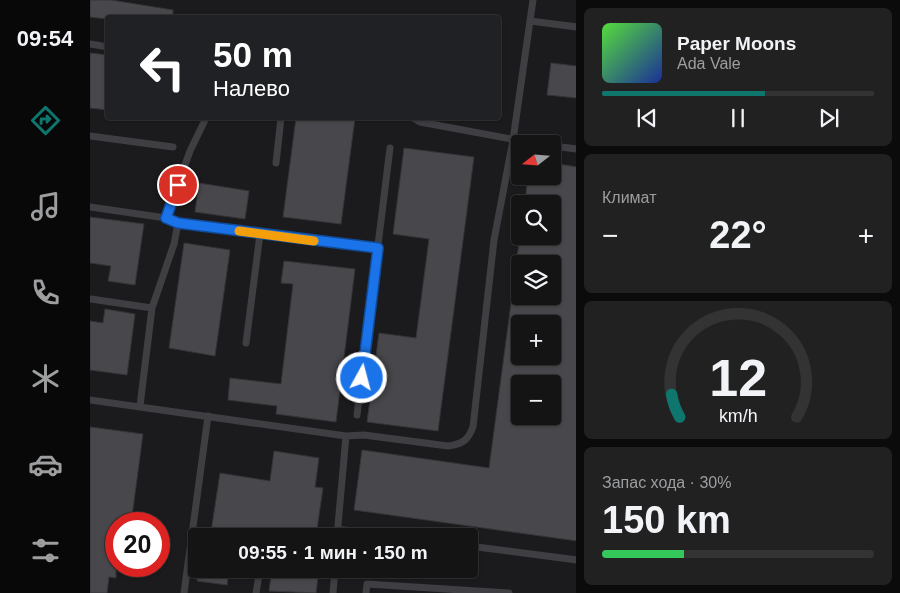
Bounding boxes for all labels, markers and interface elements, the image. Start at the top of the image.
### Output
text: 09:54 [17,26,73,51]
text: Paper Moons [677,33,796,54]
icon: left [130,35,195,100]
text: 50 m [213,35,293,74]
text: Ada Vale [677,55,741,72]
text: Налево [213,76,290,101]
icon: directions [28,103,63,138]
icon: previous [633,104,661,132]
icon: pause [724,104,752,132]
icon: next [815,104,843,132]
north arrow [511,135,561,185]
map controls [511,135,561,425]
pin [157,164,199,206]
icon: arrive [164,171,192,199]
icon: music [28,189,63,224]
text: Климат [602,189,656,206]
button: search [511,195,561,245]
text: 22° [709,214,767,256]
text: − [602,220,618,251]
text: + [858,220,874,251]
button: layers [511,255,561,305]
icon: phone [28,275,63,310]
button: + [511,315,561,365]
text: 12 [709,349,767,407]
position arrow [335,351,387,403]
icon: climate [28,361,63,396]
button: − [511,375,561,425]
text: km/h [719,406,757,426]
icon: car [28,447,63,482]
text: Запас хода · 30% [602,474,731,491]
text: 150 km [602,499,731,541]
speed limit sign: 20 [105,512,170,577]
icon: filters [28,533,63,568]
text: 09:55 · 1 мин · 150 m [238,542,428,563]

